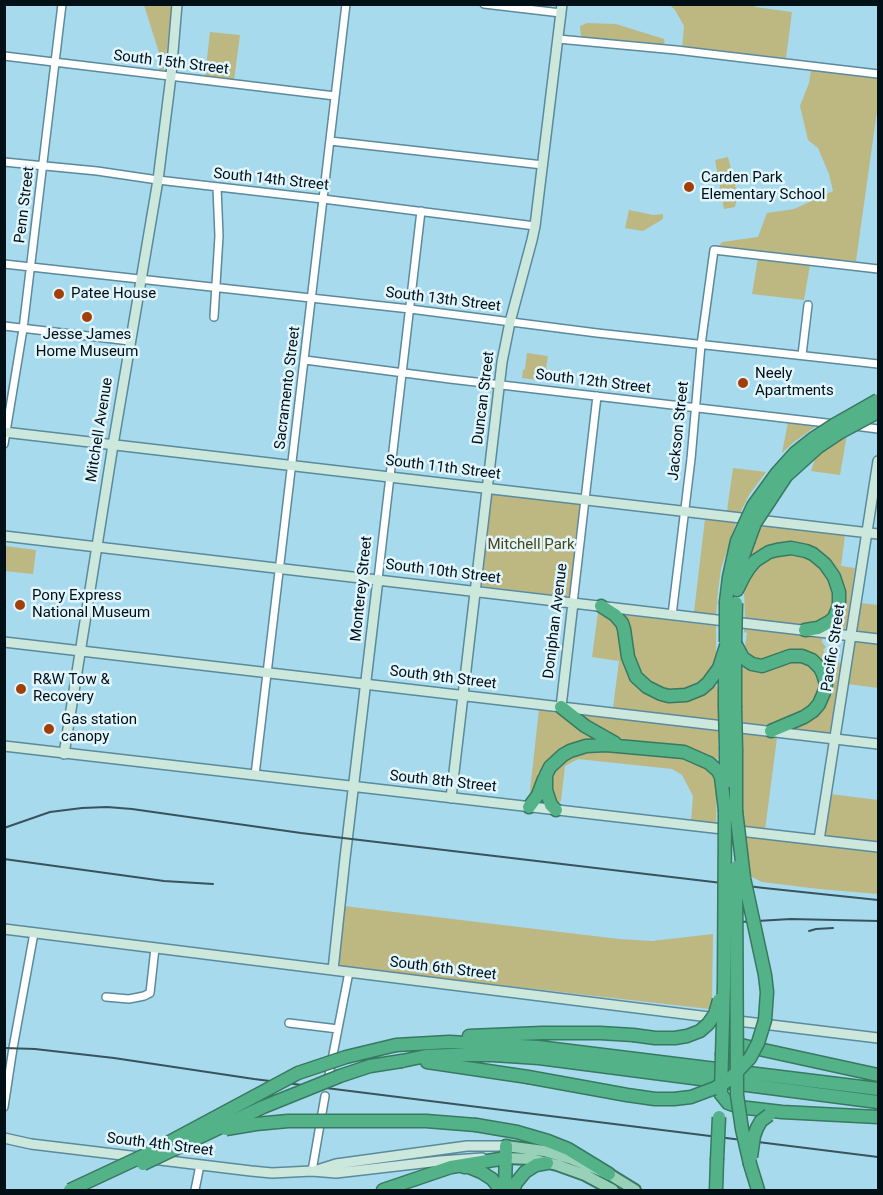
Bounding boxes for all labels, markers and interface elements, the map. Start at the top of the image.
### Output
street label: South 15th Street [112,47,230,79]
street label: South 14th Street [212,165,330,195]
street label: Penn Street [11,166,39,244]
place label: Carden Park Elementary School [701,169,825,204]
marker: Carden Park Elementary School [682,180,696,194]
street label: South 13th Street [384,284,502,316]
place label: Patee House [71,285,156,303]
marker: Patee House [52,287,66,301]
marker: Jesse James Home Museum [80,310,94,324]
street label: Sacramento Street [272,325,304,451]
place label: Jesse James Home Museum [36,326,138,361]
street label: Duncan Street [469,350,499,446]
place label: Neely Apartments [755,365,834,400]
street label: South 12th Street [534,366,652,398]
street label: Mitchell Avenue [83,376,117,484]
marker: Neely Apartments [736,376,750,390]
street label: Jackson Street [665,380,693,482]
street label: South 11th Street [384,452,502,484]
street label: Monterey Street [348,535,376,643]
park label: Mitchell Park [488,536,574,554]
street label: South 10th Street [384,556,502,588]
street label: Doniphan Avenue [540,562,572,680]
place label: Pony Express National Museum [32,587,150,622]
marker: Pony Express National Museum [13,598,27,612]
street label: Pacific Street [818,603,850,693]
street label: South 9th Street [389,663,497,693]
place label: R&W Tow & Recovery [33,671,110,706]
marker: R&W Tow & Recovery [14,682,28,696]
place label: Gas station canopy [61,711,137,746]
marker: Gas station canopy [42,722,56,736]
street label: South 8th Street [389,767,497,797]
street label: South 6th Street [389,954,497,984]
street label: South 4th Street [106,1130,214,1160]

